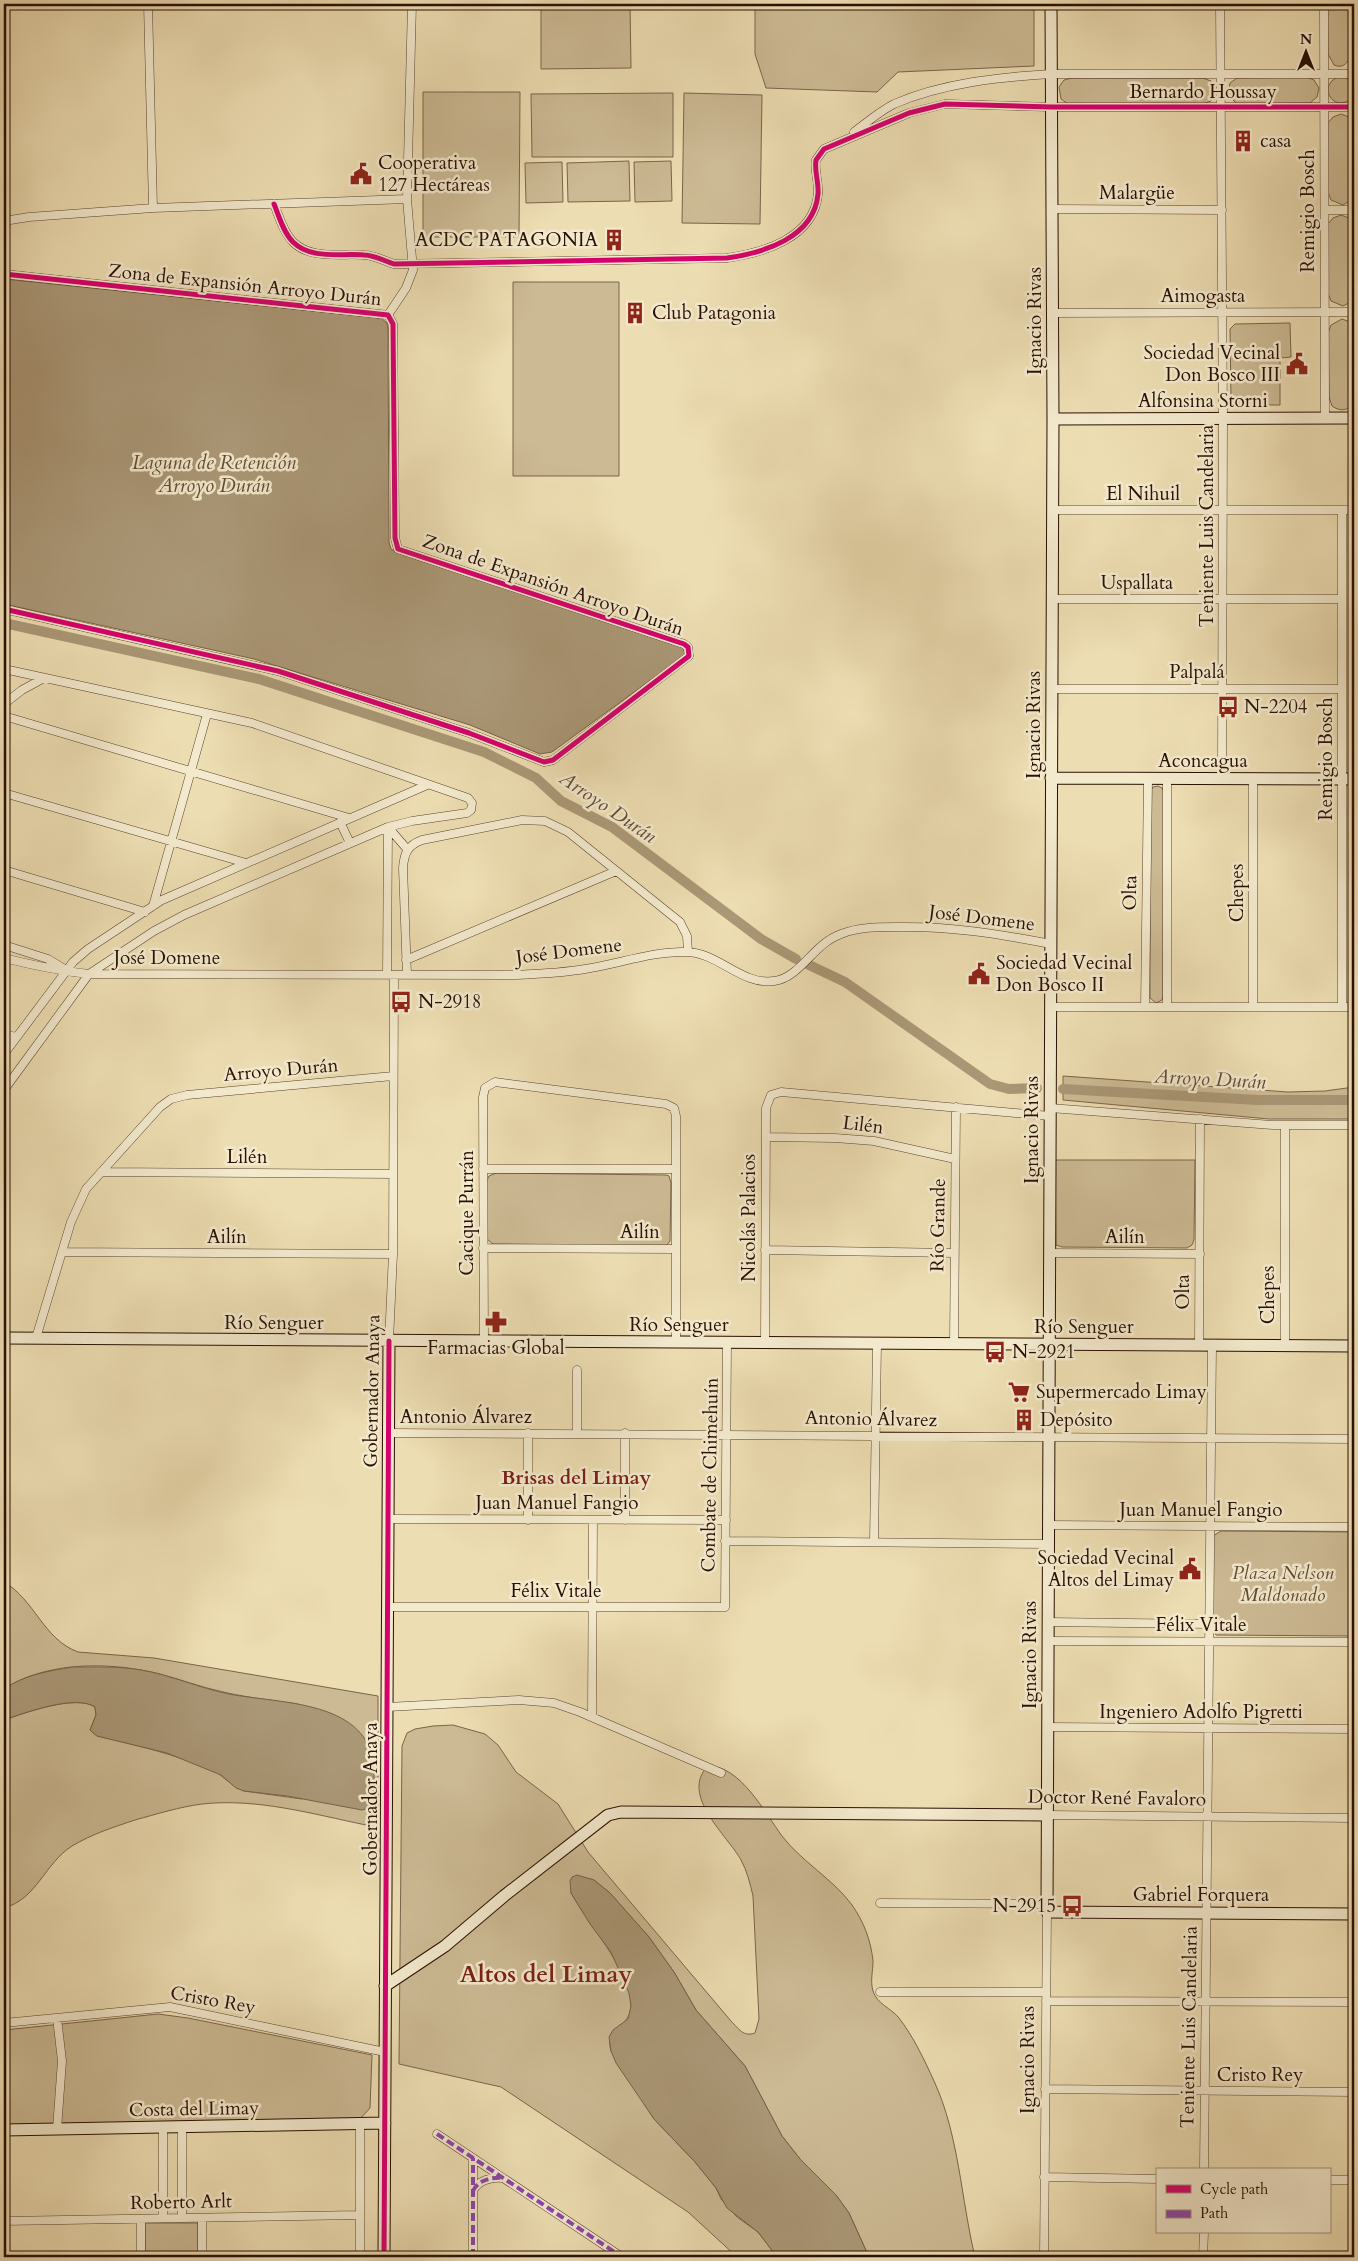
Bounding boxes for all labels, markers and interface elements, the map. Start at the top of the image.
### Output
north arrow [1280,28,1330,78]
text: N [1300,30,1312,49]
street label: Bernardo Houssay [1129,79,1277,105]
building icon: casa [1230,128,1256,154]
place label: casa [1260,128,1291,154]
street label: Remigio Bosch [1295,149,1321,273]
place label: Cooperativa 127 Hectáreas [378,150,490,198]
public building icon: Cooperativa 127 Hectáreas [348,161,374,187]
street label: Malargüe [1099,180,1175,206]
place label: ACDC PATAGONIA [415,227,598,253]
building icon: ACDC PATAGONIA [601,227,627,253]
street label: Zona de Expansión Arroyo Durán [107,258,383,312]
street label: Ignacio Rivas [1022,267,1048,375]
street label: Aimogasta [1161,283,1245,309]
building icon: Club Patagonia [622,300,648,326]
place label: Club Patagonia [652,300,776,326]
place label: Sociedad Vecinal Don Bosco III [1144,340,1280,388]
public building icon: Sociedad Vecinal Don Bosco III [1284,351,1310,377]
street label: Alfonsina Storni [1138,388,1268,414]
street label: Teniente Luis Candelaria [1194,425,1220,627]
water label: Laguna de Retención Arroyo Durán [132,449,296,499]
street label: El Nihuil [1106,481,1180,507]
street label: Zona de Expansión Arroyo Durán [419,528,687,642]
street label: Uspallata [1101,570,1173,596]
street label: Palpalá [1169,659,1225,685]
street label: Ignacio Rivas [1021,671,1047,779]
bus stop icon: N-2204 [1215,694,1241,720]
place label: N-2204 [1244,694,1308,720]
street label: Remigio Bosch [1313,697,1339,821]
street label: Aconcagua [1158,748,1248,774]
water label: Arroyo Durán [553,764,662,850]
street label: Chepes [1224,864,1250,922]
street label: Olta [1117,875,1143,911]
street label: José Domene [925,898,1036,937]
street label: José Domene [512,932,623,971]
street label: José Domene [111,945,220,971]
place label: Sociedad Vecinal Don Bosco II [996,950,1133,998]
public building icon: Sociedad Vecinal Don Bosco II [966,961,992,987]
bus stop icon: N-2918 [388,989,414,1015]
place label: N-2918 [418,989,482,1015]
street label: Arroyo Durán [223,1052,340,1088]
water label: Arroyo Durán [1153,1063,1267,1095]
street label: Ignacio Rivas [1019,1076,1045,1184]
street label: Lilén [841,1110,885,1140]
street label: Lilén [226,1144,268,1170]
street label: Cacique Purrán [454,1150,480,1276]
street label: Nicolás Palacios [736,1154,762,1282]
street label: Río Grande [924,1178,952,1272]
street label: Ailín [620,1219,660,1245]
street label: Ailín [207,1224,247,1250]
street label: Ailín [1105,1224,1145,1250]
street label: Chepes [1255,1266,1281,1324]
street label: Olta [1170,1274,1196,1310]
pharmacy icon: Farmacias Global [483,1309,509,1335]
street label: Río Senguer [224,1310,324,1336]
street label: Río Senguer [629,1312,729,1338]
street label: Gobernador Anaya [358,1314,386,1468]
street label: Río Senguer [1034,1314,1134,1340]
place label: Farmacias Global [427,1335,565,1361]
bus stop icon: N-2921 [982,1339,1008,1365]
place label: N-2921 [1012,1339,1076,1365]
street label: Combate de Chimehuín [695,1377,725,1573]
supermarket icon: Supermercado Limay [1006,1379,1032,1405]
place label: Supermercado Limay [1036,1379,1207,1405]
street label: Antonio Álvarez [400,1404,533,1430]
street label: Antonio Álvarez [805,1405,938,1433]
building icon: Depósito [1011,1407,1037,1433]
place label: Depósito [1040,1407,1112,1433]
district label: Brisas del Limay [501,1464,652,1491]
street label: Juan Manuel Fangio [473,1490,638,1516]
street label: Juan Manuel Fangio [1117,1497,1282,1523]
place label: Sociedad Vecinal Altos del Limay [1038,1545,1174,1593]
public building icon: Sociedad Vecinal Altos del Limay [1177,1556,1203,1582]
park label: Plaza Nelson Maldonado [1232,1560,1334,1608]
street label: Félix Vitale [510,1578,602,1604]
street label: Ignacio Rivas [1017,1601,1043,1709]
street label: Félix Vitale [1155,1612,1247,1638]
street label: Ingeniero Adolfo Pigretti [1099,1699,1303,1725]
street label: Gobernador Anaya [358,1722,384,1876]
street label: Doctor René Favaloro [1028,1783,1206,1813]
street label: Gabriel Forquera [1133,1882,1269,1908]
place label: N-2915 [992,1893,1056,1919]
bus stop icon: N-2915 [1059,1893,1085,1919]
street label: Teniente Luis Candelaria [1174,1926,1204,2128]
district label: Altos del Limay [460,1958,633,1991]
street label: Cristo Rey [168,1980,258,2020]
street label: Ignacio Rivas [1015,2006,1041,2114]
street label: Cristo Rey [1217,2062,1303,2088]
street label: Costa del Limay [129,2095,259,2123]
legend [1156,2168,1330,2234]
text: Cycle path [1200,2179,1269,2199]
street label: Roberto Arlt [130,2188,232,2216]
text: Path [1200,2203,1229,2223]

